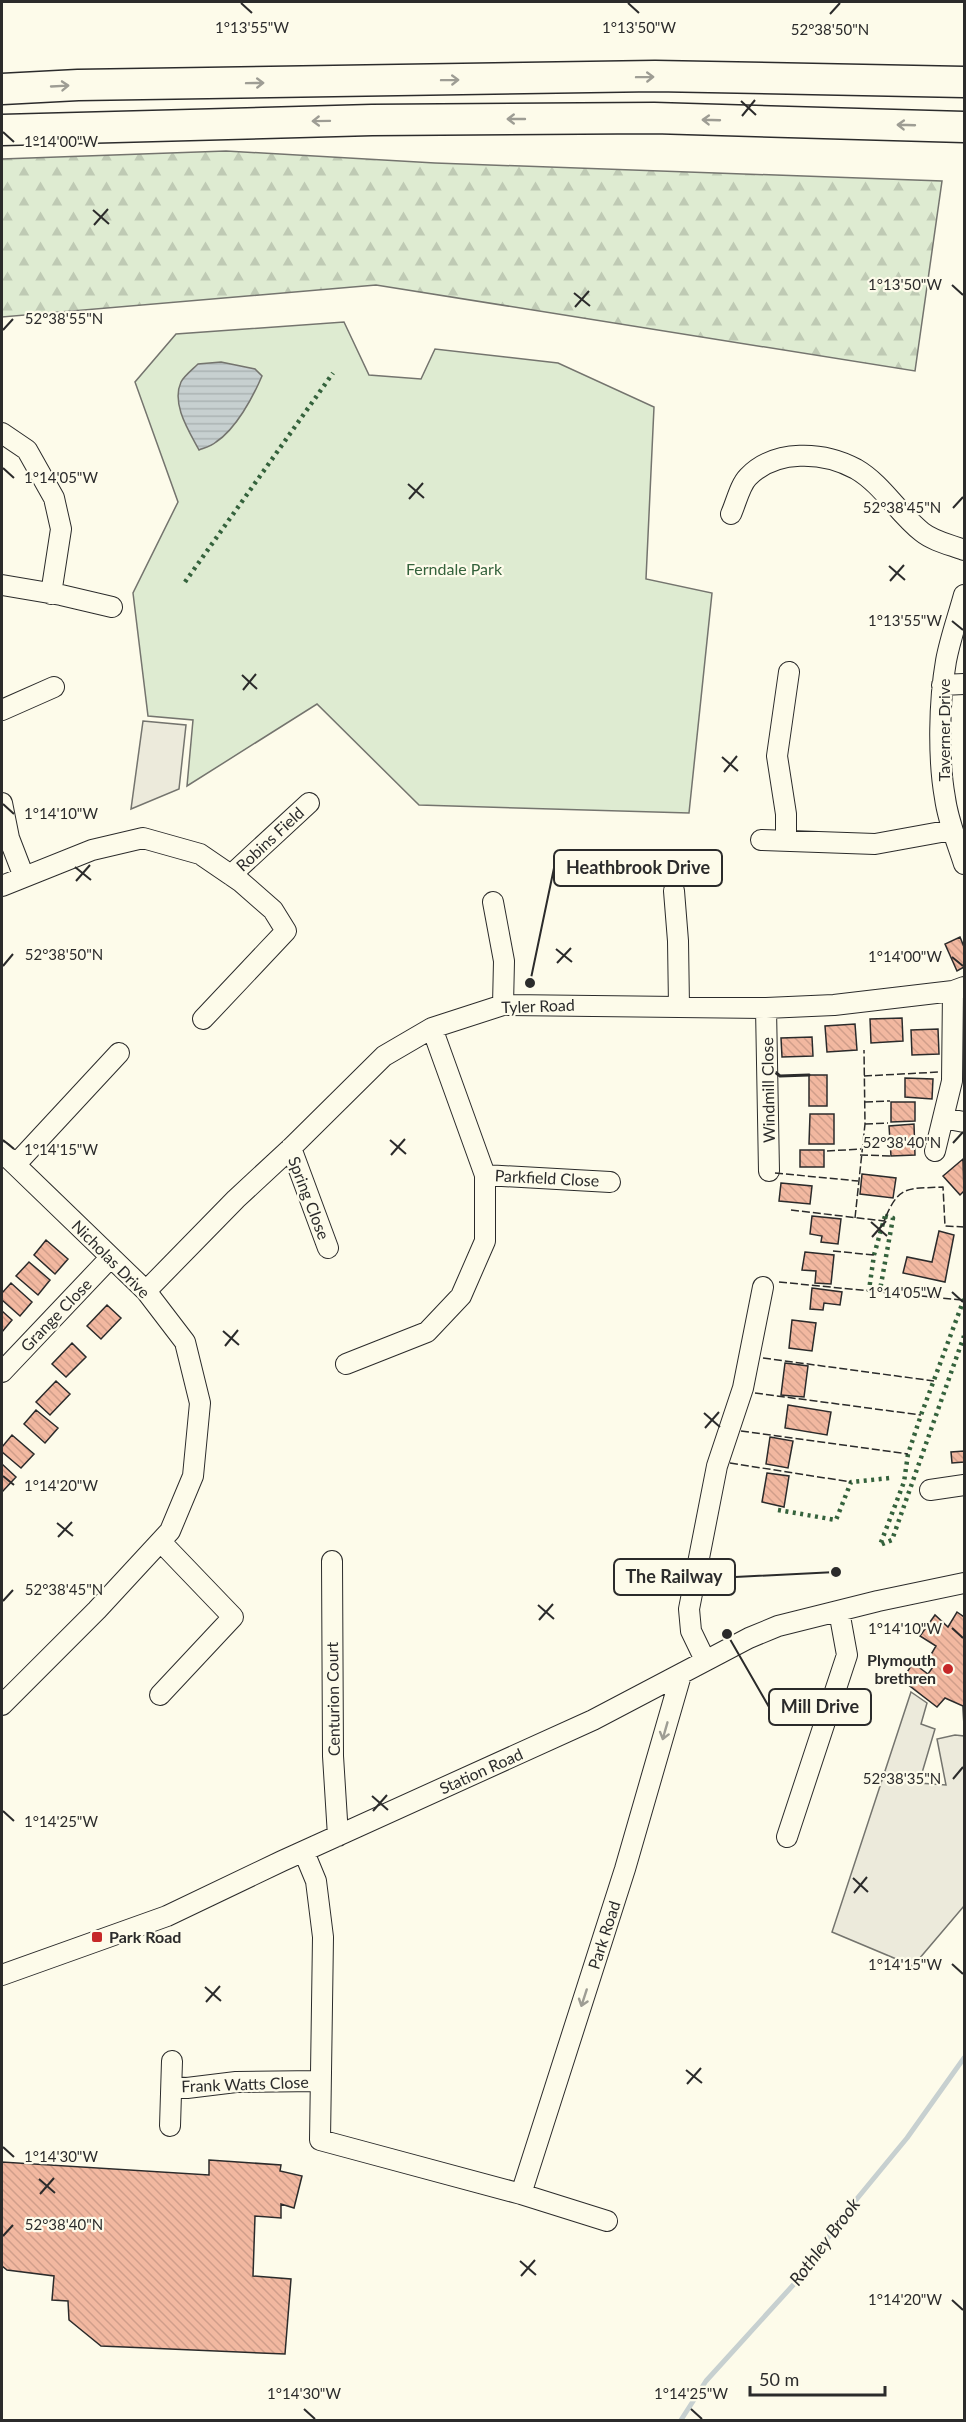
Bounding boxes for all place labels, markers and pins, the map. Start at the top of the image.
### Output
callout: Heathbrook Drive [554,850,722,886]
callout: The Railway [614,1559,735,1595]
place label: Plymouth brethren [867,1650,936,1687]
marker: Plymouth brethren [941,1662,955,1676]
callout: Mill Drive [769,1689,871,1725]
place label: Park Road [109,1927,181,1946]
marker: Park Road [90,1930,104,1944]

